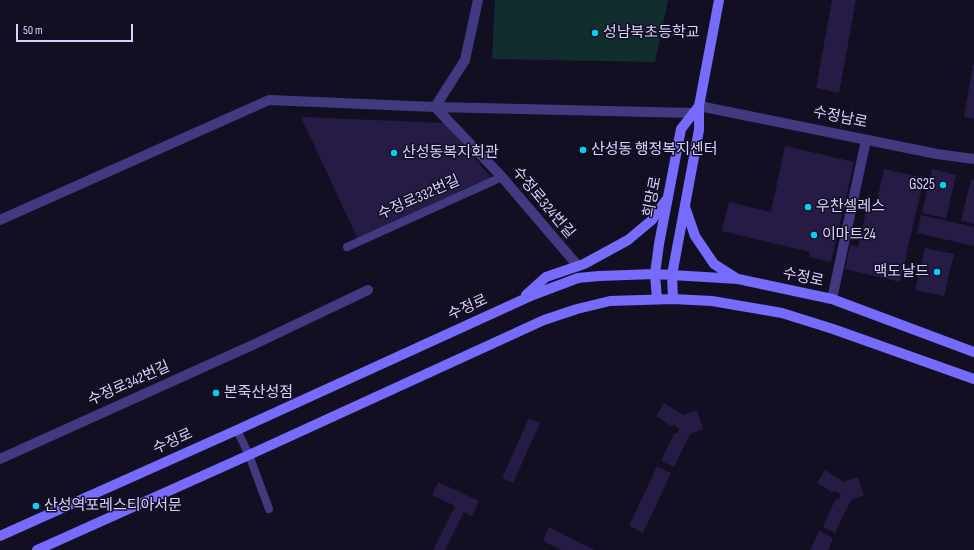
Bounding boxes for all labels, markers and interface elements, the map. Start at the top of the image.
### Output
scale bar [18,16,135,42]
text: 50 m [23,23,43,38]
place label: 성남북초등학교 [603,24,700,42]
marker: 성남북초등학교 [590,28,600,38]
street label: 수정남로 [811,103,869,133]
place label: 산성동 행정복지센터 [591,141,718,159]
place label: 산성동복지회관 [402,144,499,162]
marker: 산성동 행정복지센터 [578,145,588,155]
marker: 산성동복지회관 [389,148,399,158]
street label: 수정로324번길 [508,164,578,242]
street label: 수정로332번길 [375,172,463,224]
street label: 희망로 [640,175,666,219]
place label: GS25 [909,176,935,194]
marker: GS25 [938,180,948,190]
place label: 우찬셀레스 [816,198,885,216]
marker: 우찬셀레스 [803,202,813,212]
place label: 이마트24 [822,226,876,244]
marker: 이마트24 [809,230,819,240]
place label: 맥도날드 [874,263,929,281]
street label: 수정로 [781,265,825,291]
marker: 맥도날드 [932,267,942,277]
street label: 수정로 [445,291,491,325]
street label: 수정로342번길 [85,358,173,410]
place label: 본죽산성점 [224,384,293,402]
marker: 본죽산성점 [211,388,221,398]
street label: 수정로 [150,425,196,459]
place label: 산성역포레스티아서문 [44,497,182,515]
marker: 산성역포레스티아서문 [31,501,41,511]

